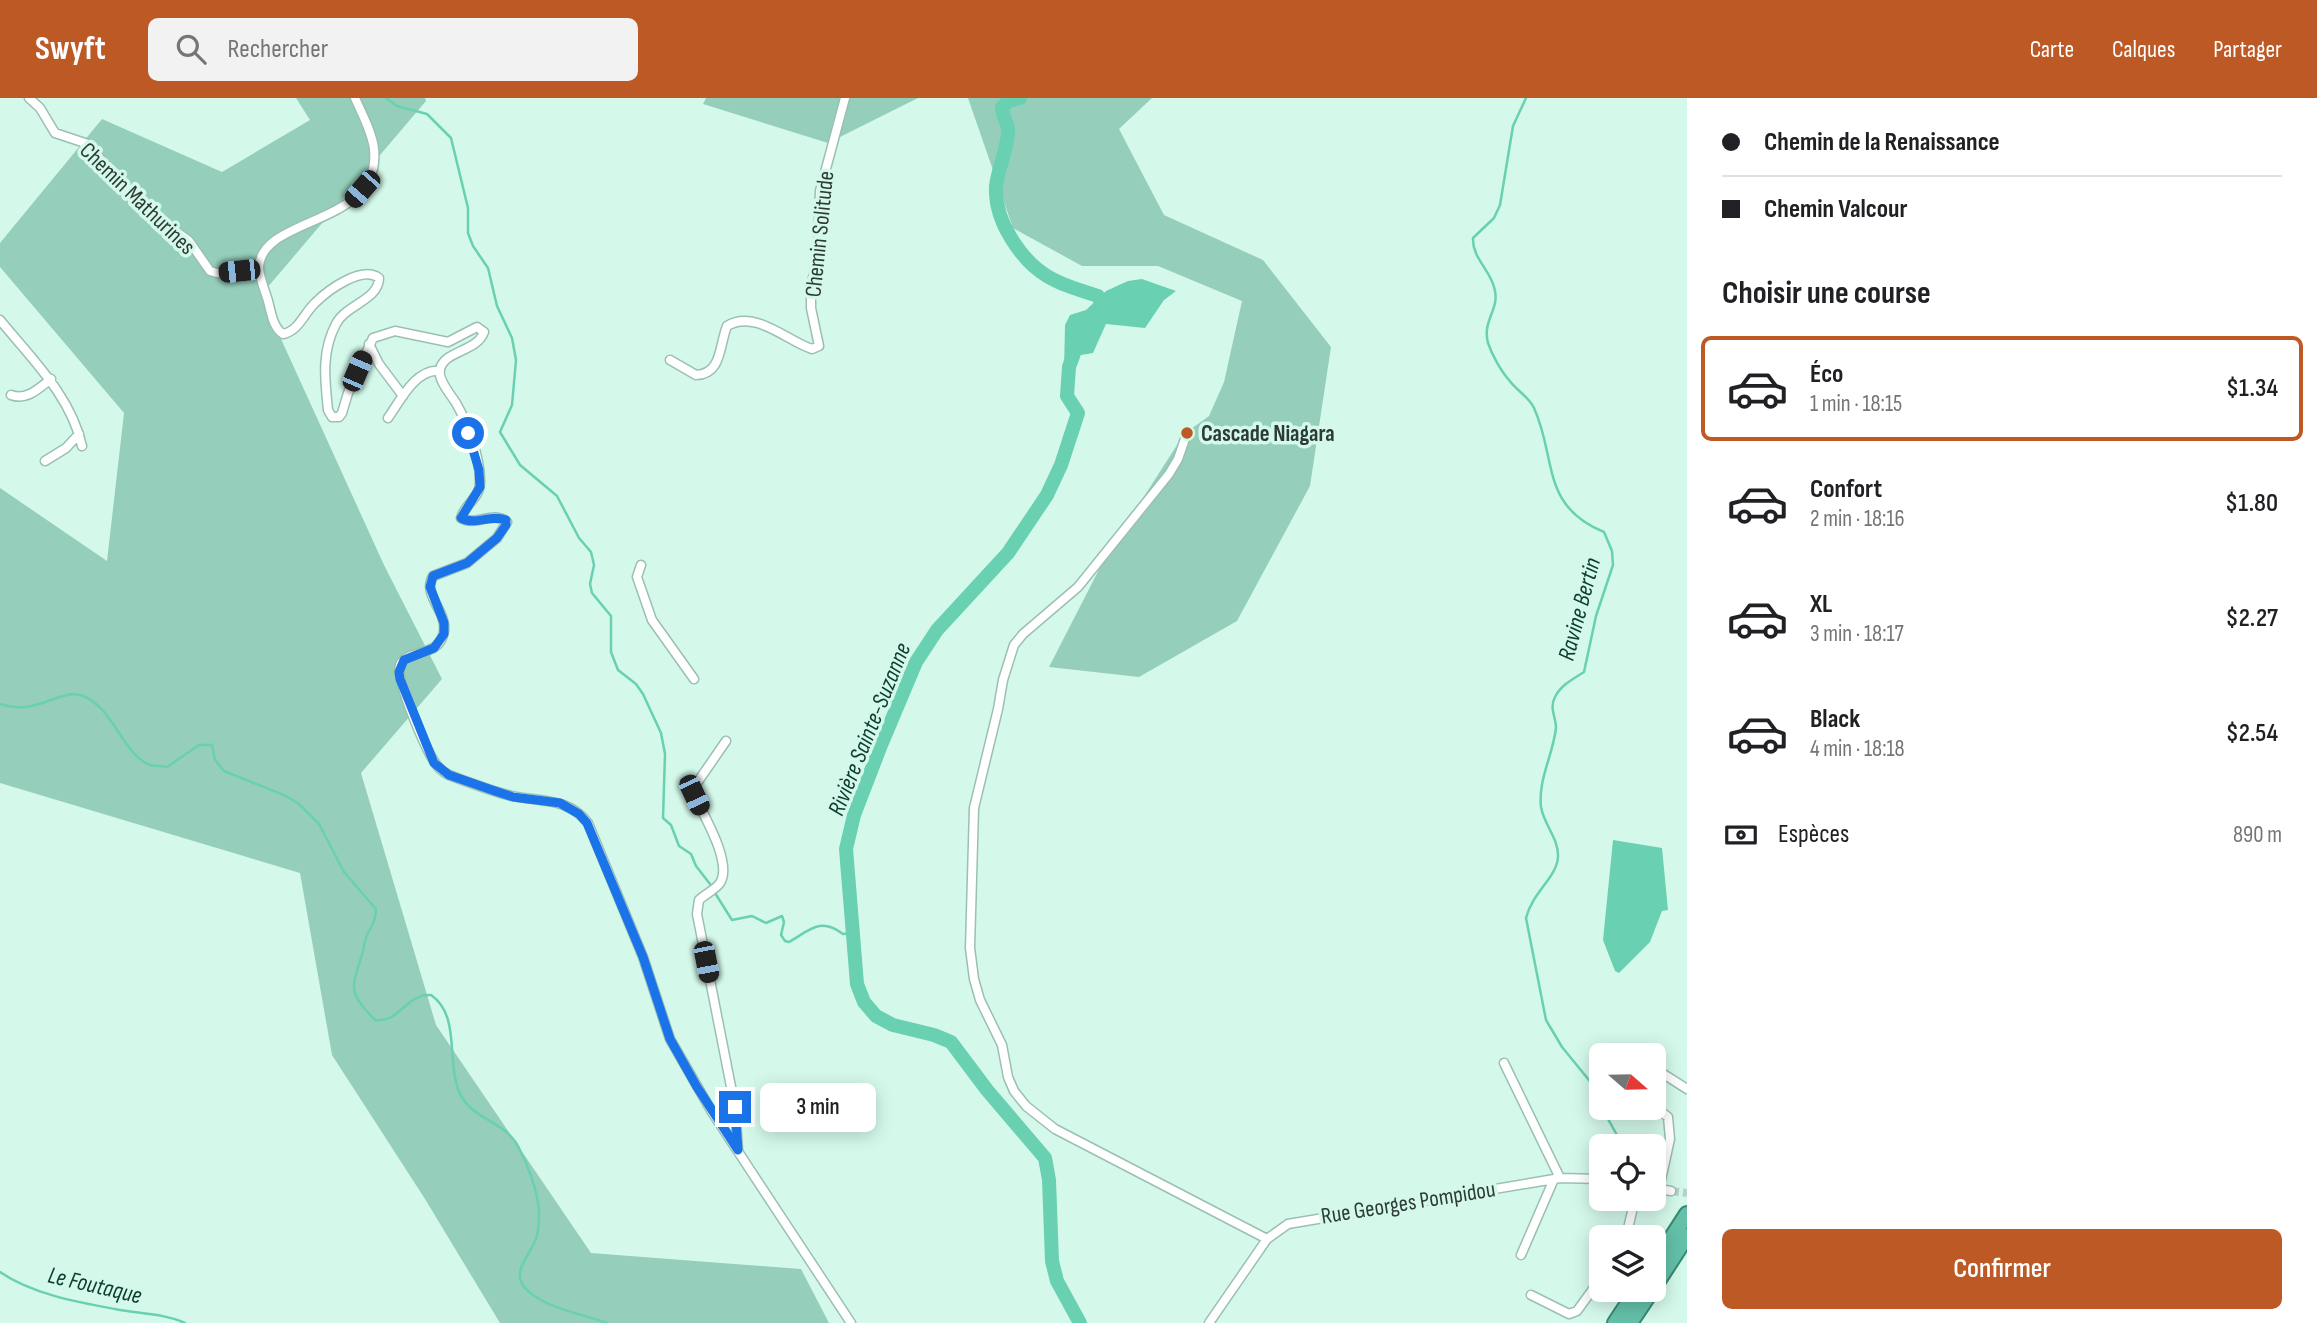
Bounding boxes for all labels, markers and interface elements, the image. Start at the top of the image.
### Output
search box [148,18,638,81]
text: Swyft [35,29,106,69]
icon: search [172,30,210,68]
text: Rechercher [228,34,328,65]
text: Carte [2030,35,2074,64]
text: Calques [2112,35,2175,64]
text: Partager [2213,35,2282,64]
text: Chemin de la Renaissance [1764,127,2000,158]
street label: Chemin Mathurines [74,137,201,261]
car [341,166,384,212]
street label: Chemin Solitude [799,170,841,299]
text: Chemin Valcour [1764,194,1908,225]
car [218,258,261,284]
text: Choisir une course [1722,274,1931,313]
car [340,348,375,394]
icon: car [1726,357,1789,420]
text: Éco [1810,359,1843,390]
text: $1.34 [2226,373,2278,404]
text: 1 min · 18:15 [1810,390,1902,418]
route start [452,417,484,449]
place label: Cascade Niagara [1201,420,1335,448]
marker: Cascade Niagara [1179,425,1195,441]
icon: car [1726,472,1789,535]
text: Confort [1810,474,1882,505]
text: $1.80 [2225,488,2278,519]
text: 2 min · 18:16 [1810,505,1905,533]
water label: Ravine Bertin [1552,554,1607,664]
icon: car [1726,587,1789,650]
text: XL [1810,589,1832,620]
text: $2.27 [2225,603,2278,634]
text: 3 min · 18:17 [1810,620,1904,648]
water label: Rivière Sainte-Suzanne [822,639,917,820]
icon: car [1726,702,1789,765]
text: Black [1810,704,1860,735]
text: $2.54 [2226,718,2278,749]
text: 4 min · 18:18 [1810,735,1905,763]
car [676,772,713,818]
icon: cash [1722,816,1760,854]
text: Espèces [1778,819,1849,850]
text: 890 m [2233,821,2282,849]
car [692,939,721,985]
north arrow [1589,1043,1666,1120]
map controls [1589,1043,1666,1302]
callout: 3 min [760,1082,875,1132]
route end [719,1091,751,1123]
text: 3 min [796,1093,840,1121]
button: locate [1589,1134,1666,1211]
street label: Rue Georges Pompidou [1319,1175,1497,1231]
button: layers [1589,1225,1666,1302]
button: Confirmer [1722,1229,2282,1309]
water label: Le Foutaque [45,1261,145,1310]

